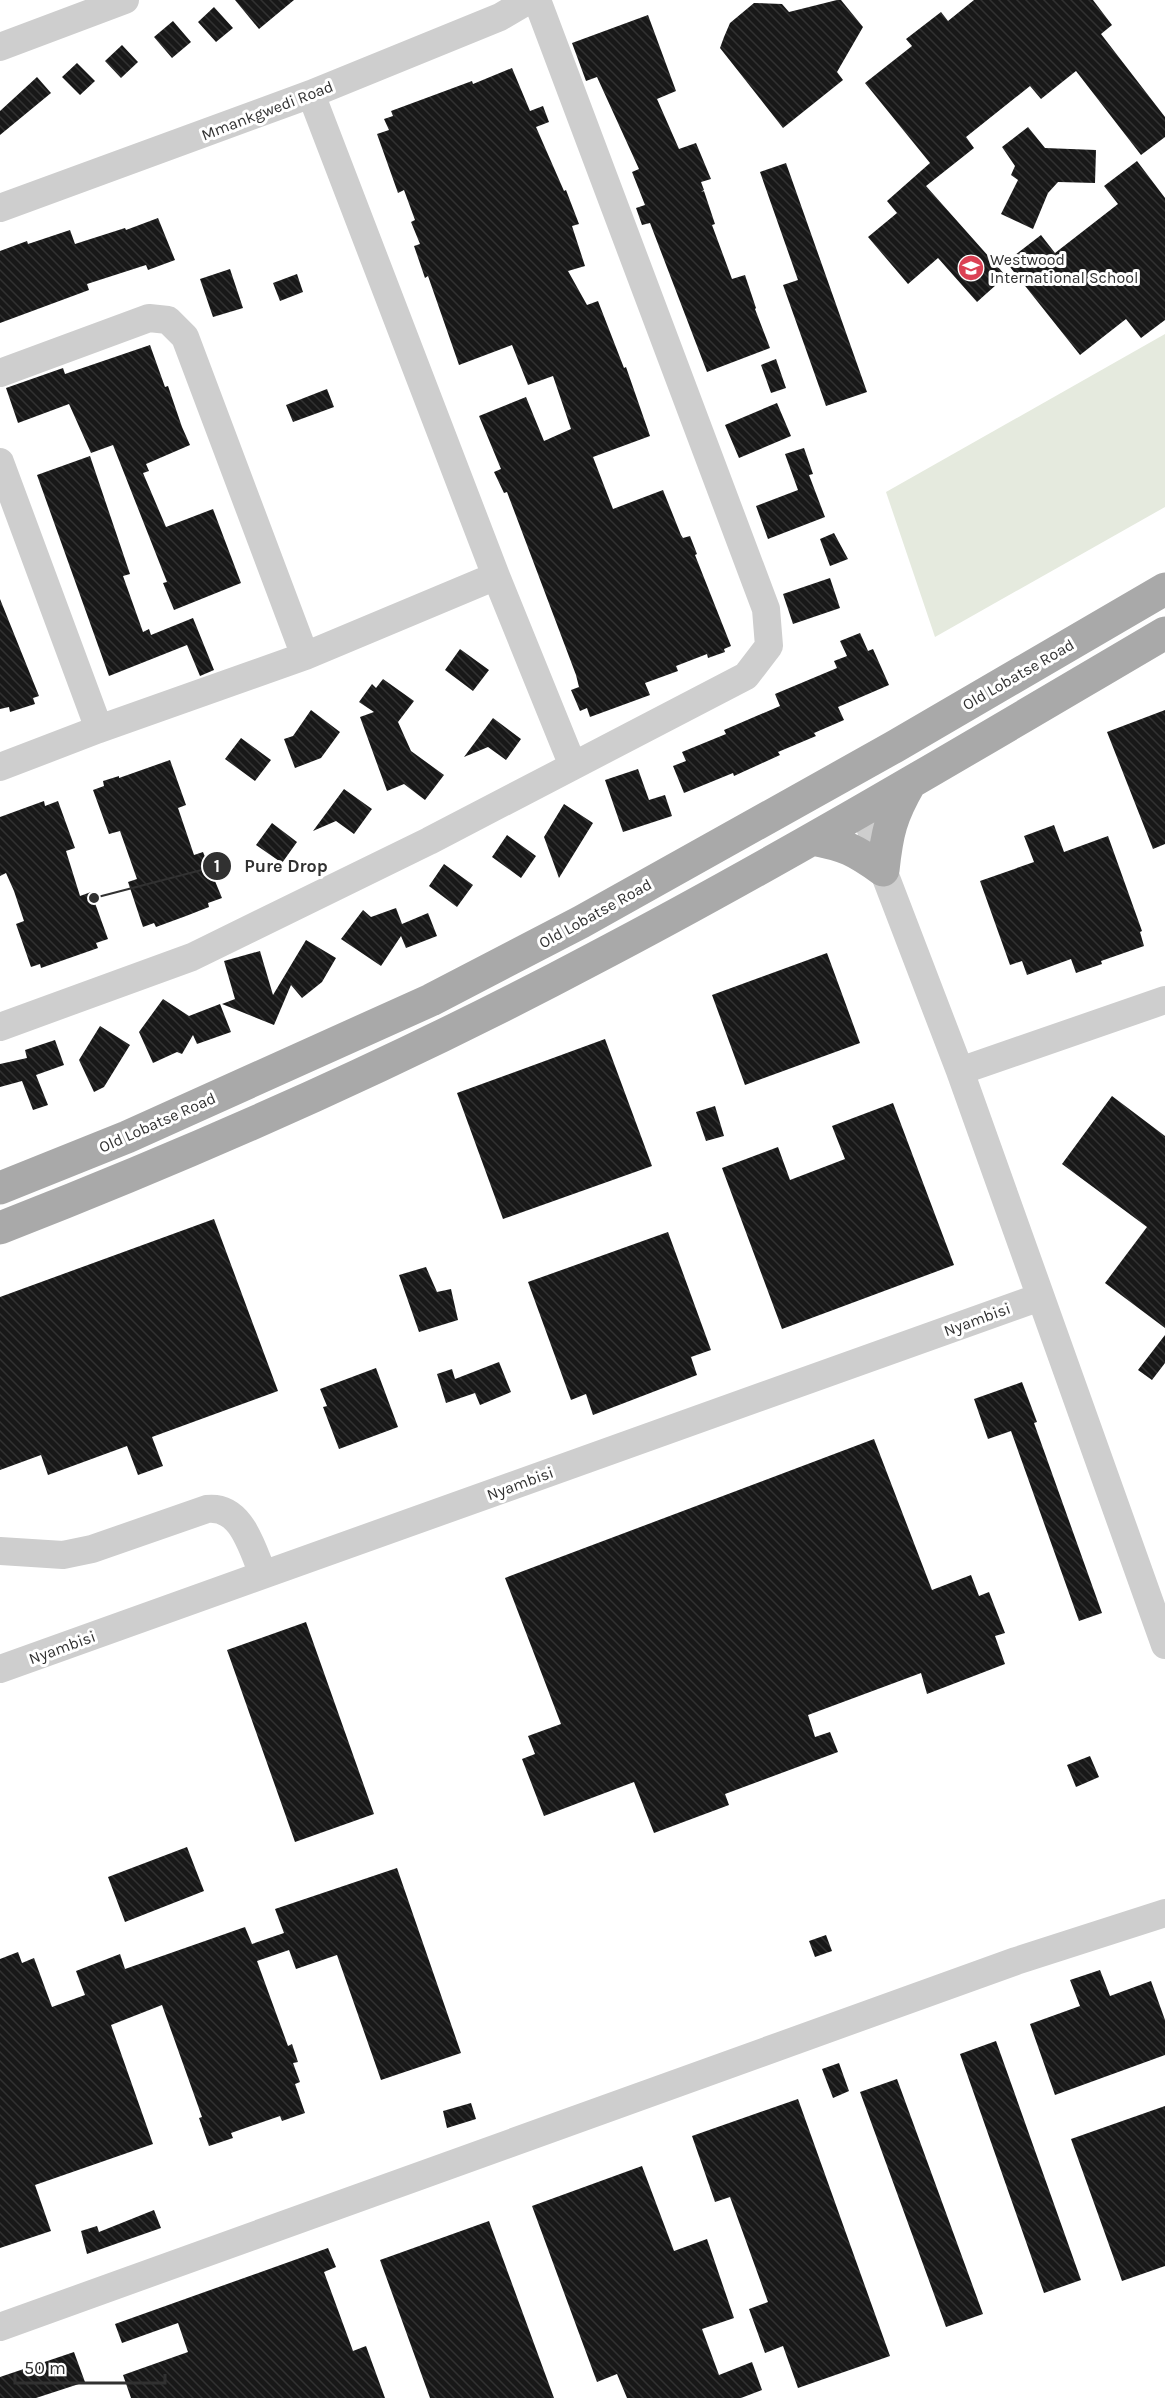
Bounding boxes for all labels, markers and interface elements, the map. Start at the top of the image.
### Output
street label: Mmankgwedi Road [199,77,336,144]
place label: Westwood International School [990,250,1138,287]
school or university icon: Westwood International School [956,253,986,283]
street label: Old Lobatse Road [959,635,1078,714]
callout: Pure Drop [202,848,340,884]
text: 1 [214,855,220,877]
text: Pure Drop [244,855,328,877]
street label: Old Lobatse Road [536,875,655,952]
street label: Old Lobatse Road [96,1088,219,1157]
street label: Nyambisi [941,1299,1013,1340]
street label: Nyambisi [484,1463,556,1504]
street label: Nyambisi [26,1627,98,1668]
scale bar [15,2347,165,2385]
text: 50 m [24,2357,66,2379]

